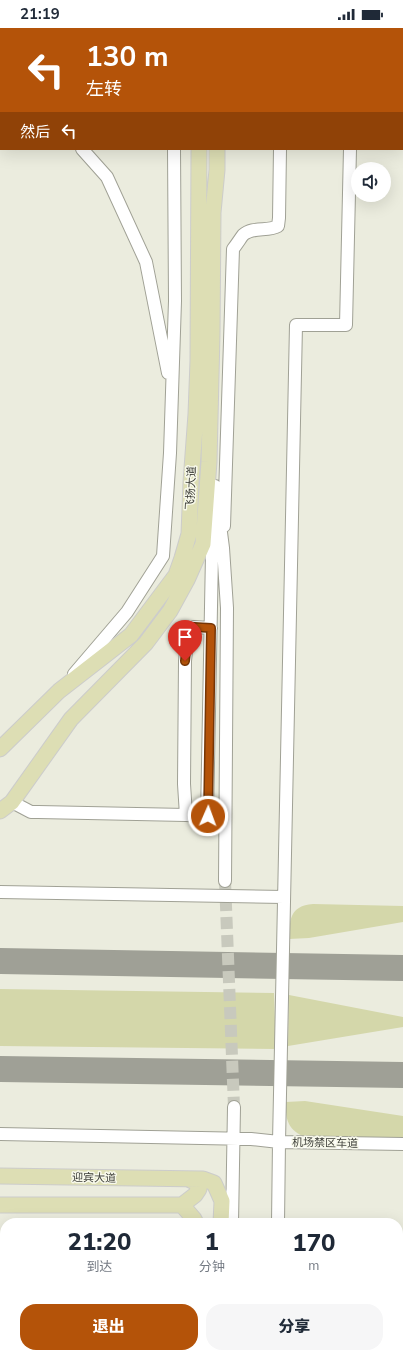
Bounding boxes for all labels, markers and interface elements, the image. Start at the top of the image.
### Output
text: 21:19 [20,4,60,24]
text: 130 m [86,38,169,76]
icon: left [20,44,72,96]
text: 左转 [86,77,122,101]
icon: left [58,120,80,142]
text: 然后 [20,122,50,142]
map controls [351,162,391,202]
button: sound [351,162,391,202]
street label: 飞扬大道 [182,466,200,510]
pin [168,620,202,661]
icon: arrive [174,626,196,648]
position arrow [187,795,229,837]
street label: 机场禁区车道 [292,1135,358,1151]
street label: 迎宾大道 [72,1170,116,1186]
text: 21:20 [67,1226,131,1258]
text: 1 [205,1226,219,1258]
text: 170 [292,1227,336,1259]
text: m [308,1257,319,1275]
text: 到达 [86,1258,112,1276]
text: 分钟 [199,1258,225,1276]
button: 退出 [20,1304,198,1350]
button: 分享 [206,1304,383,1350]

